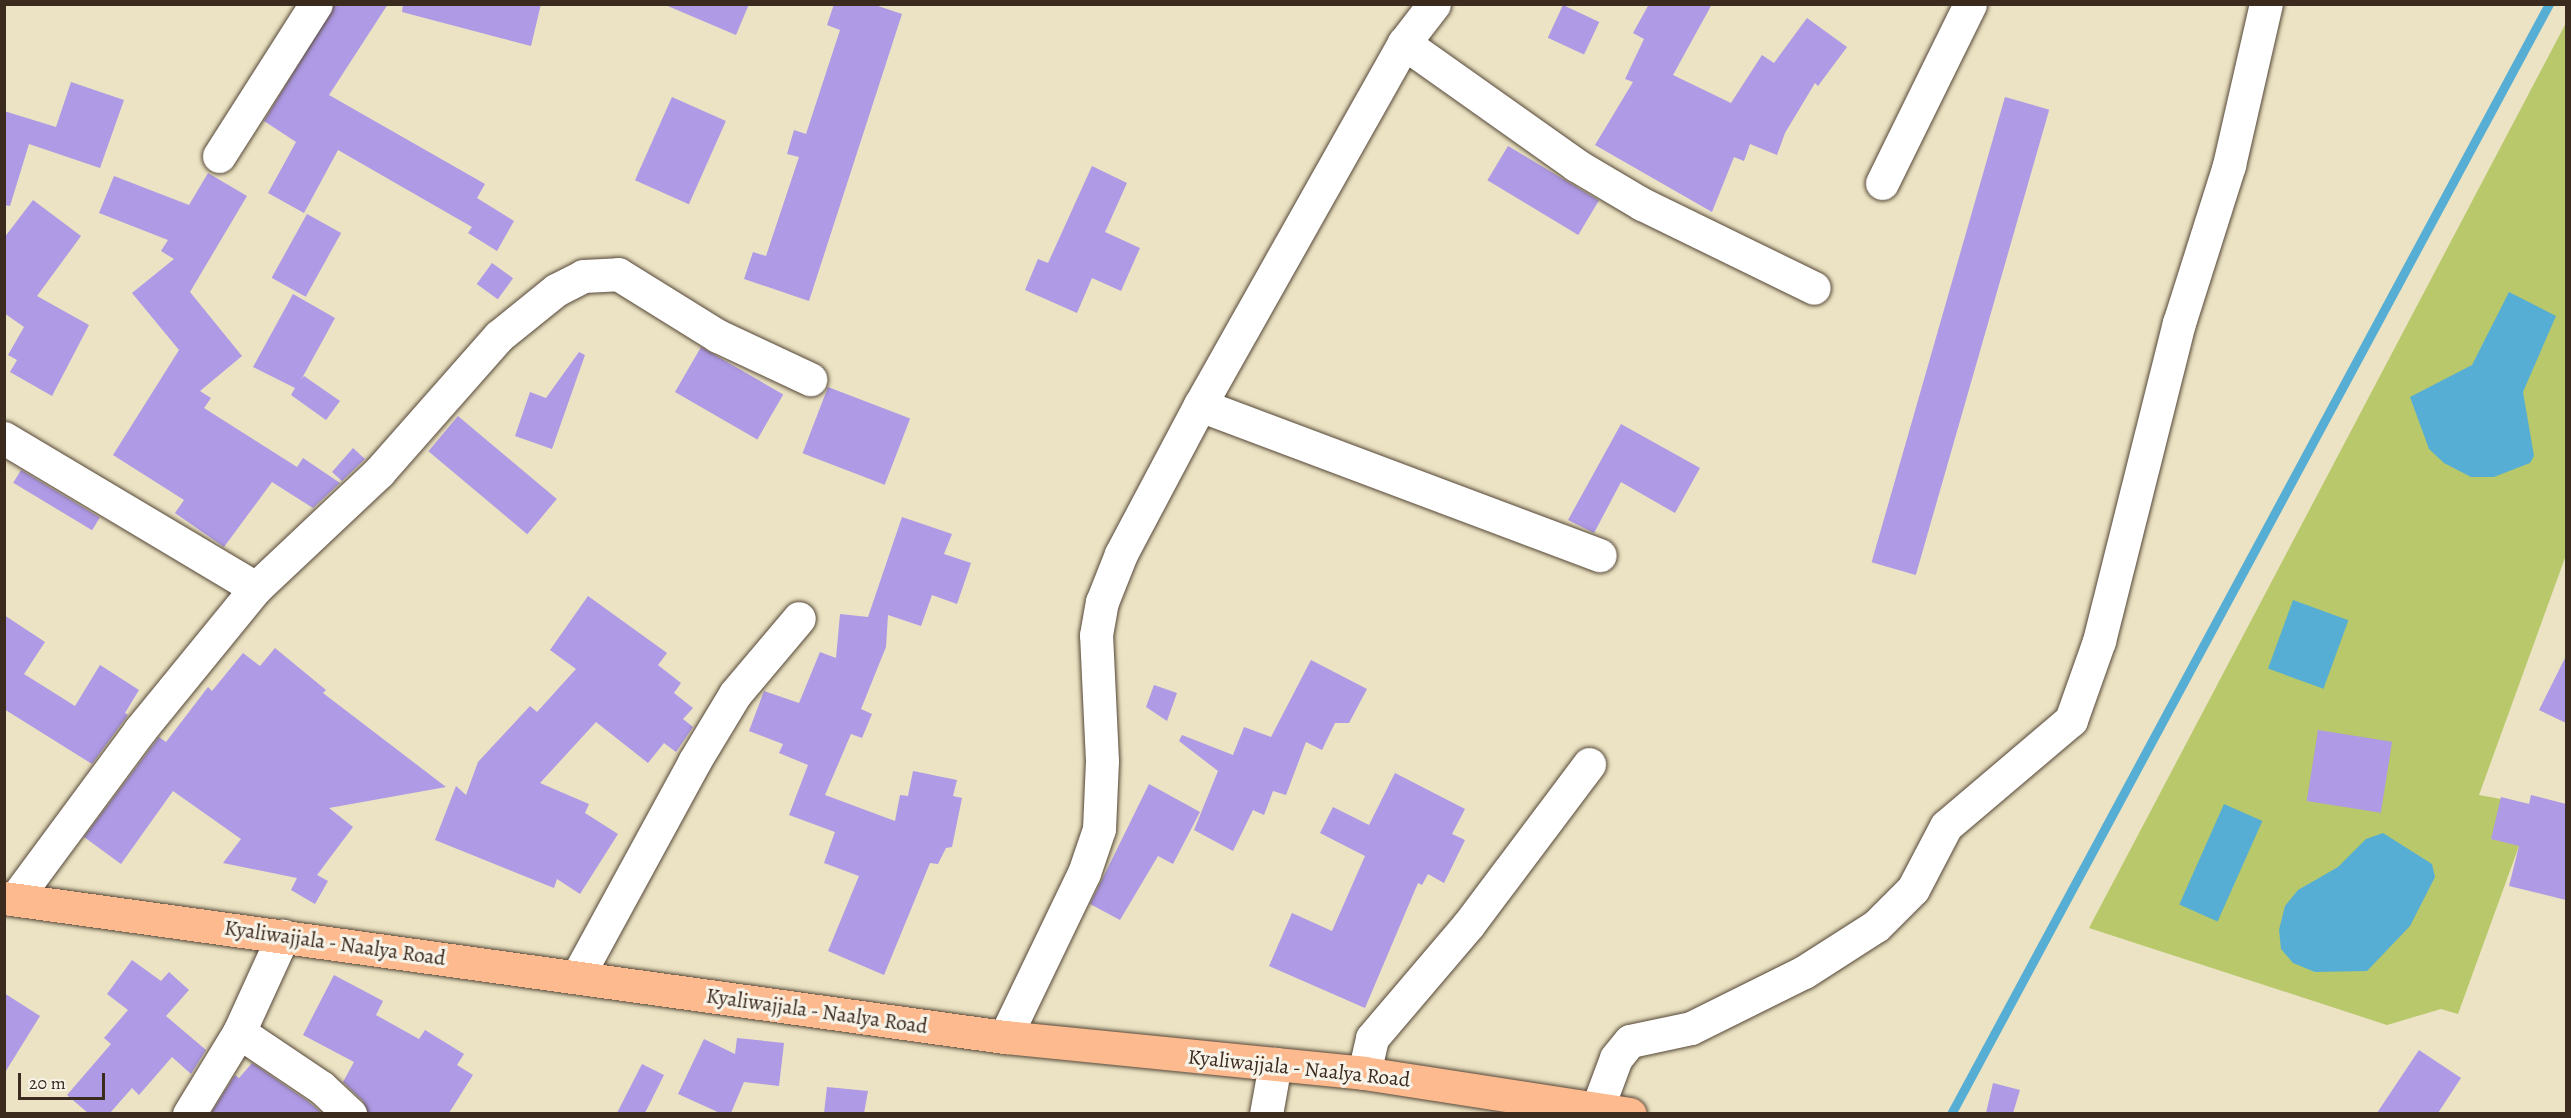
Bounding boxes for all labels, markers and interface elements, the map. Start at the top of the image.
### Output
street label: Kyaliwajjala - Naalya Road [222,915,448,971]
street label: Kyaliwajjala - Naalya Road [704,983,930,1039]
street label: Kyaliwajjala - Naalya Road [1186,1044,1412,1092]
scale bar [21,1061,108,1099]
text: 20 m [29,1071,66,1095]

